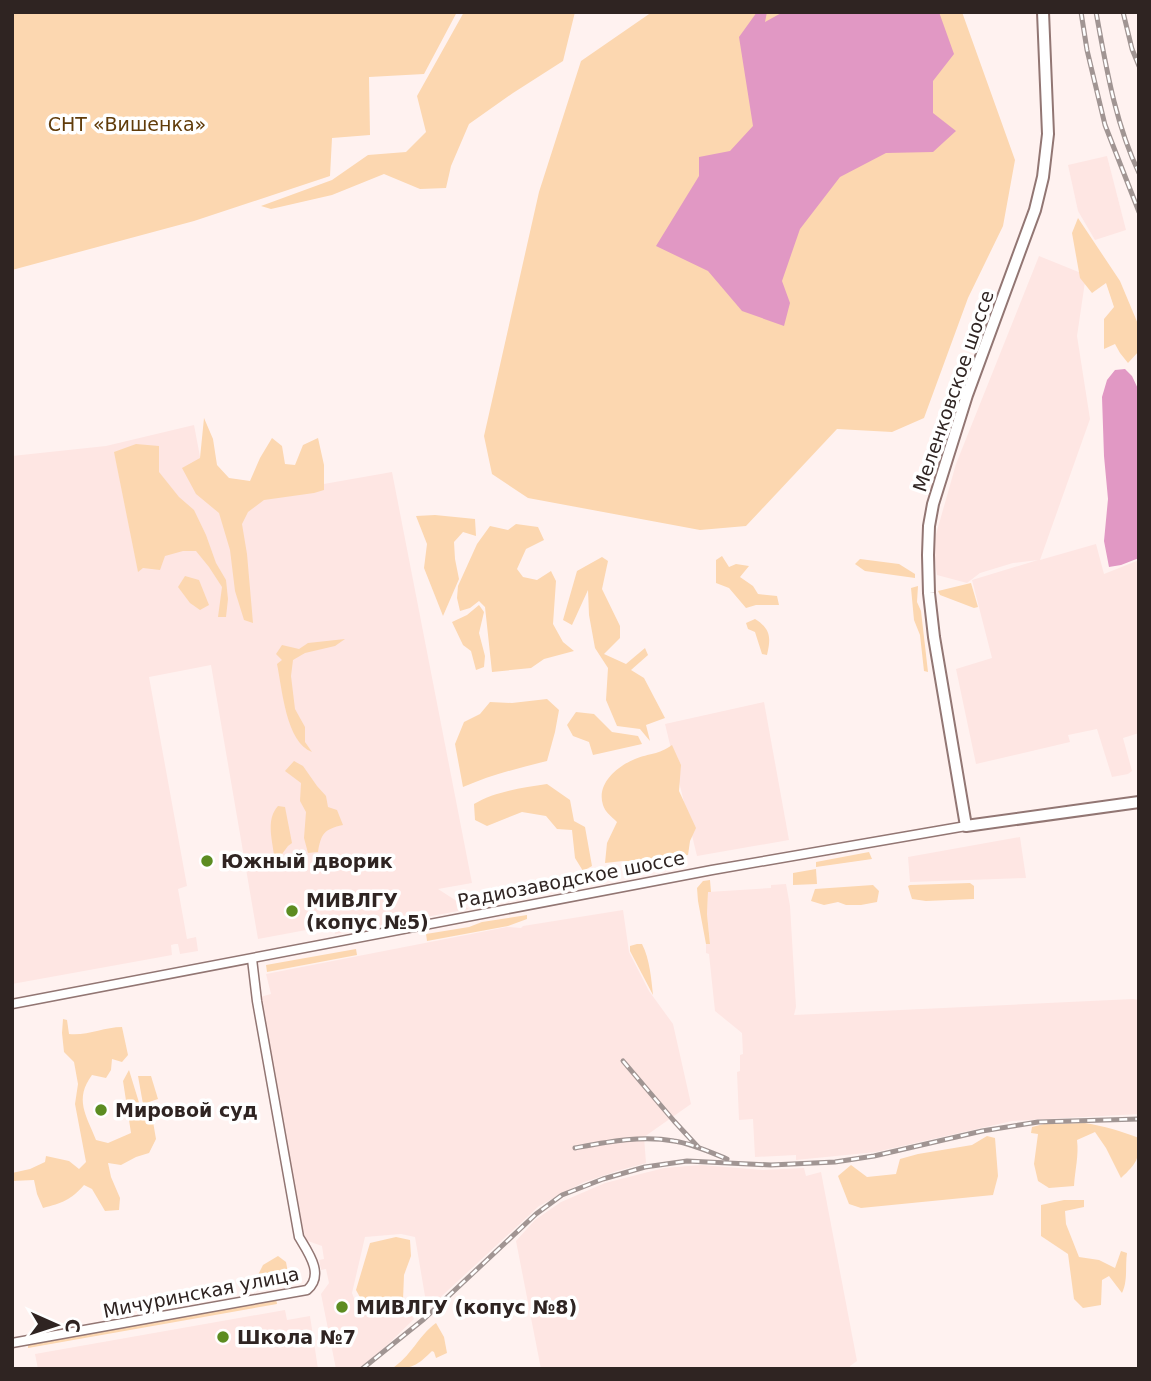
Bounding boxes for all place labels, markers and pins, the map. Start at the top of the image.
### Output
place label: Южный дворик [221,850,393,872]
marker: Южный дворик [199,853,215,869]
place label: МИВЛГУ (копус №5) [306,889,429,933]
marker: МИВЛГУ (копус №5) [284,903,300,919]
place label: Мировой суд [115,1099,258,1121]
marker: Мировой суд [93,1102,109,1118]
place label: МИВЛГУ (копус №8) [356,1296,577,1318]
marker: МИВЛГУ (копус №8) [334,1299,350,1315]
place label: Школа №7 [237,1326,356,1348]
marker: Школа №7 [215,1329,231,1345]

